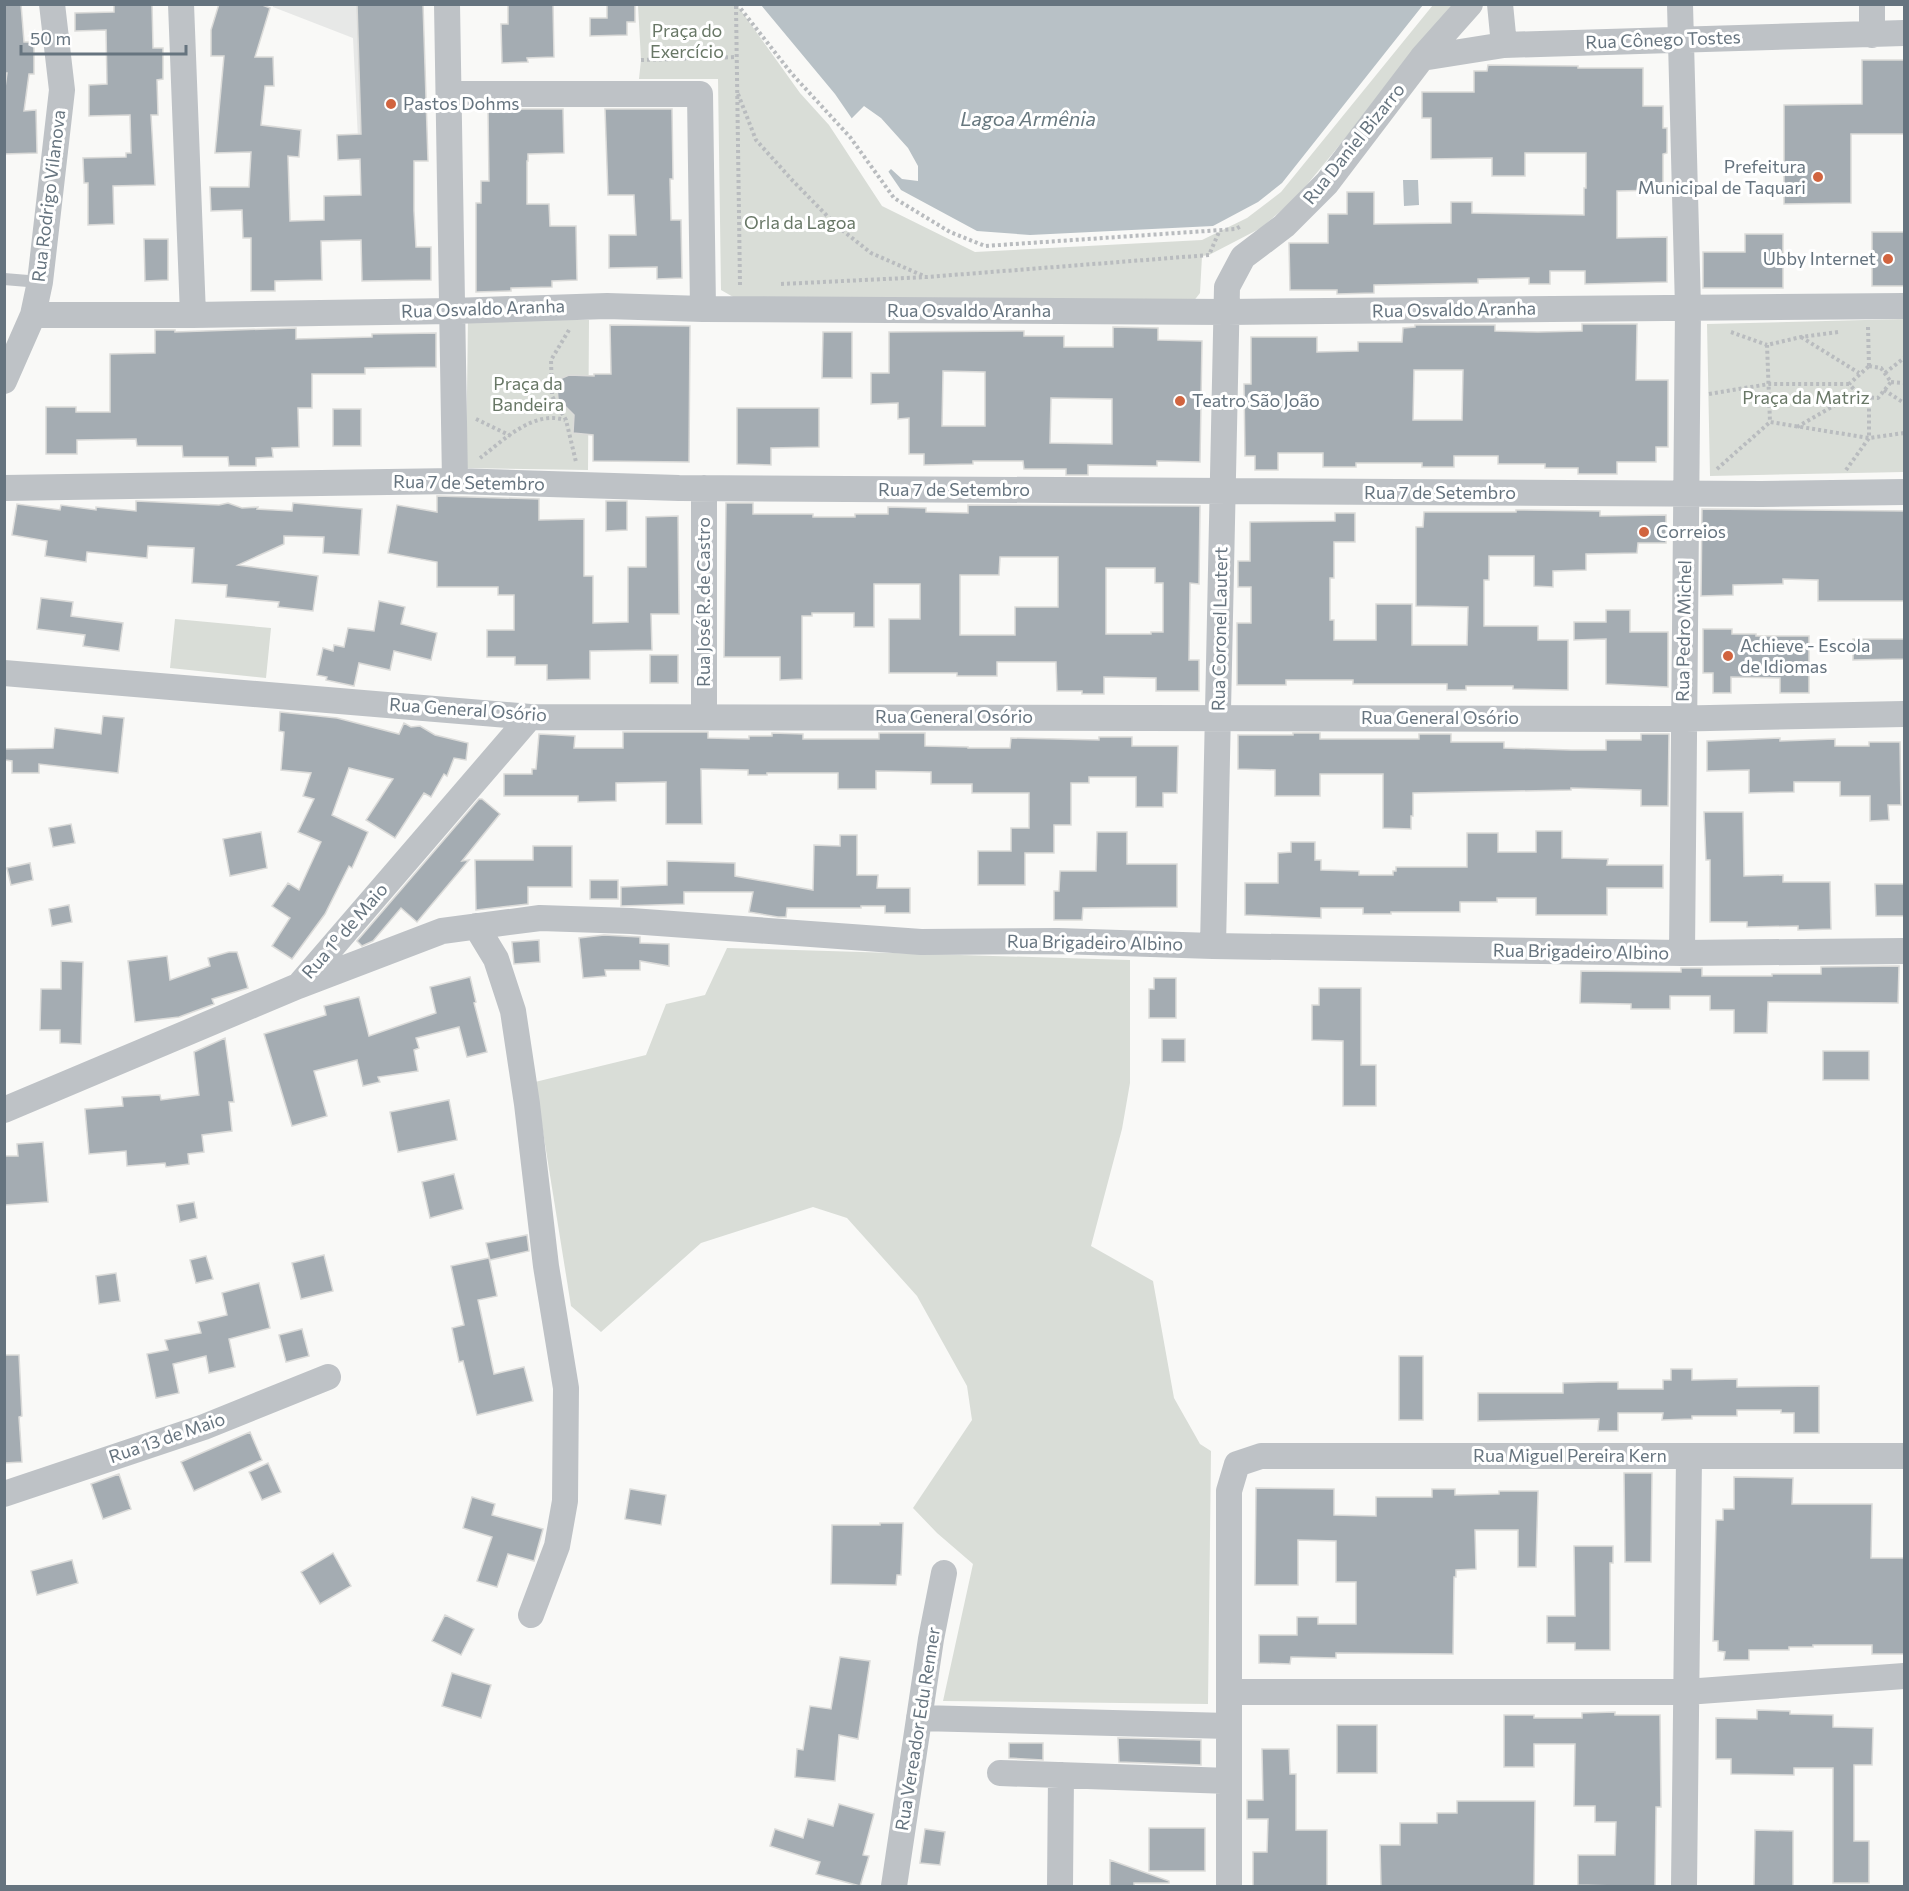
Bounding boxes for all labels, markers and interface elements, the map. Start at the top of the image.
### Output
scale bar [21,18,186,56]
park label: Praça do Exercício [650,19,724,62]
street label: Rua Cônego Tostes [1585,25,1741,53]
text: 50 m [30,27,71,49]
street label: Rua Daniel Bizarro [1298,78,1409,208]
place label: Pastos Dohms [403,92,520,114]
marker: Pastos Dohms [384,97,398,111]
water label: Lagoa Armênia [960,106,1096,130]
street label: Rua Rodrigo Vilanova [27,109,69,283]
place label: Prefeitura Municipal de Taquari [1638,155,1806,198]
marker: Prefeitura Municipal de Taquari [1811,170,1825,184]
park label: Orla da Lagoa [744,211,856,233]
place label: Ubby Internet [1763,247,1876,269]
marker: Ubby Internet [1881,252,1895,266]
street label: Rua Osvaldo Aranha [401,294,565,322]
street label: Rua Osvaldo Aranha [1372,297,1536,321]
street label: Rua Osvaldo Aranha [887,299,1051,321]
park label: Praça da Bandeira [492,372,564,415]
park label: Praça da Matriz [1742,386,1870,408]
place label: Teatro São João [1192,389,1320,411]
marker: Teatro São João [1173,394,1187,408]
street label: Rua 7 de Setembro [393,470,545,494]
street label: Rua 7 de Setembro [878,478,1030,500]
street label: Rua 7 de Setembro [1364,481,1516,503]
street label: Rua José R. de Castro [692,517,714,687]
place label: Correios [1656,520,1726,542]
marker: Correios [1637,525,1651,539]
street label: Rua Coronel Lautert [1207,547,1231,711]
street label: Rua Pedro Michel [1671,560,1695,702]
place label: Achieve - Escola de Idiomas [1740,634,1871,677]
marker: Achieve - Escola de Idiomas [1721,649,1735,663]
street label: Rua General Osório [388,693,548,725]
street label: Rua General Osório [875,705,1033,727]
street label: Rua General Osório [1361,706,1519,728]
street label: Rua 1º de Maio [297,878,392,983]
street label: Rua Brigadeiro Albino [1007,929,1183,955]
street label: Rua Brigadeiro Albino [1493,938,1669,964]
street label: Rua 13 de Maio [106,1407,228,1467]
street label: Rua Miguel Pereira Kern [1473,1444,1667,1466]
street label: Rua Vereador Edu Renner [890,1625,944,1832]

